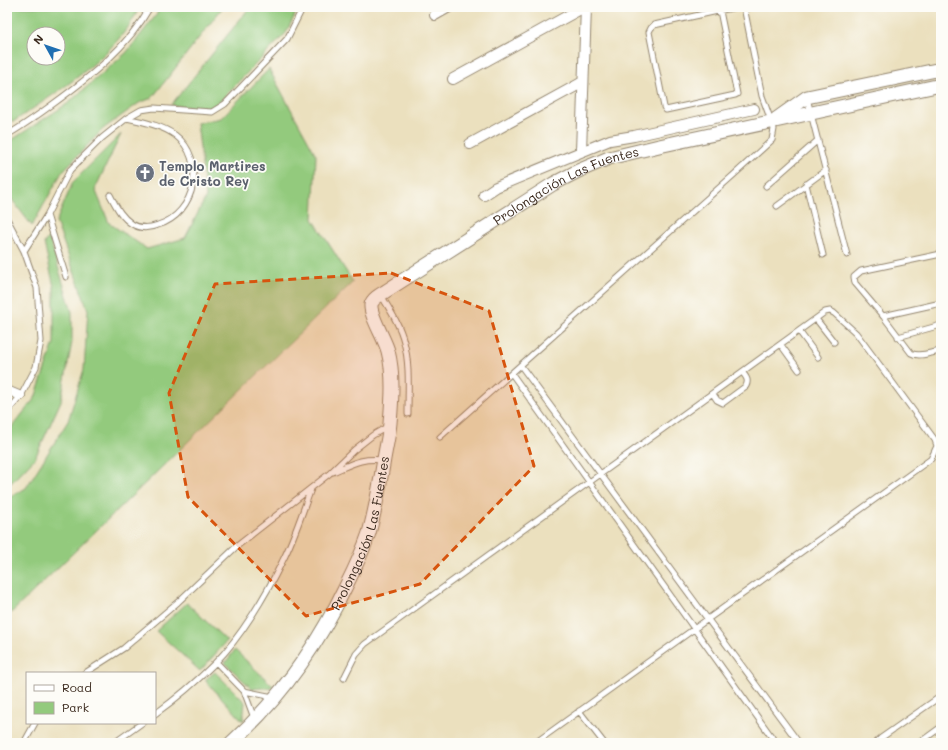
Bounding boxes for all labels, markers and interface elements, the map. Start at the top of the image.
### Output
north arrow [26,26,66,66]
text: N [30,31,46,47]
street label: Prolongación Las Fuentes [489,142,640,228]
place label: Templo Martires de Cristo Rey [159,157,266,190]
church icon: Templo Martires de Cristo Rey [134,162,156,184]
street label: Prolongación Las Fuentes [326,455,392,613]
legend [26,672,156,724]
text: Road [62,679,92,695]
text: Park [62,699,89,715]

